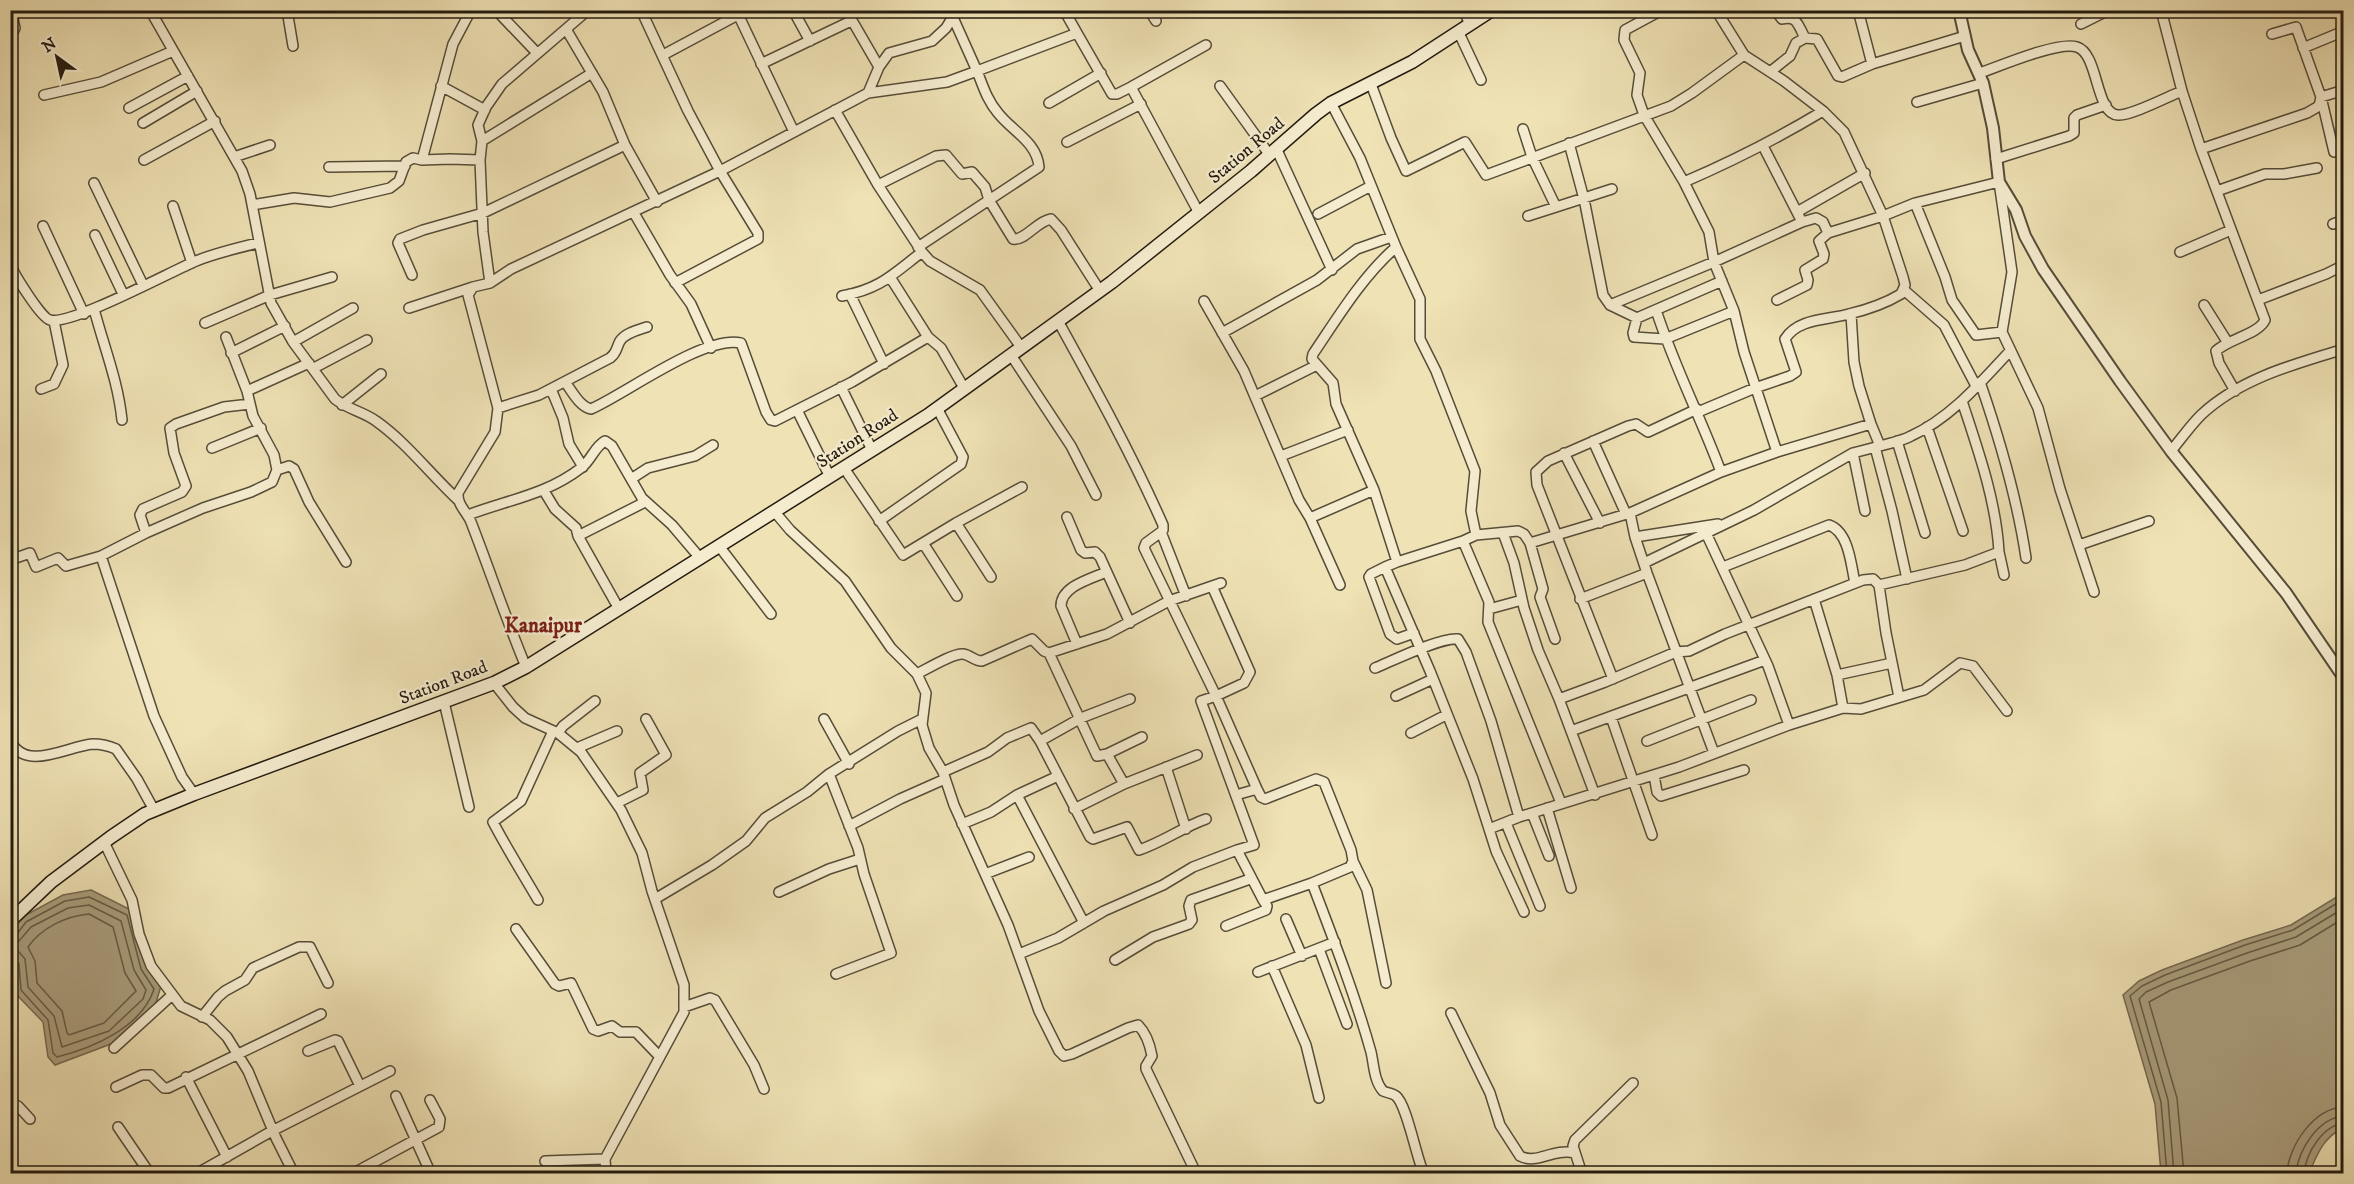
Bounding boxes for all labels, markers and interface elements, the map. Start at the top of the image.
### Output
north arrow [27,27,87,87]
text: N [38,33,60,57]
street label: Station Road [1204,113,1289,189]
street label: Station Road [813,404,902,473]
district label: Kanaipur [504,613,583,639]
street label: Station Road [396,656,491,710]

